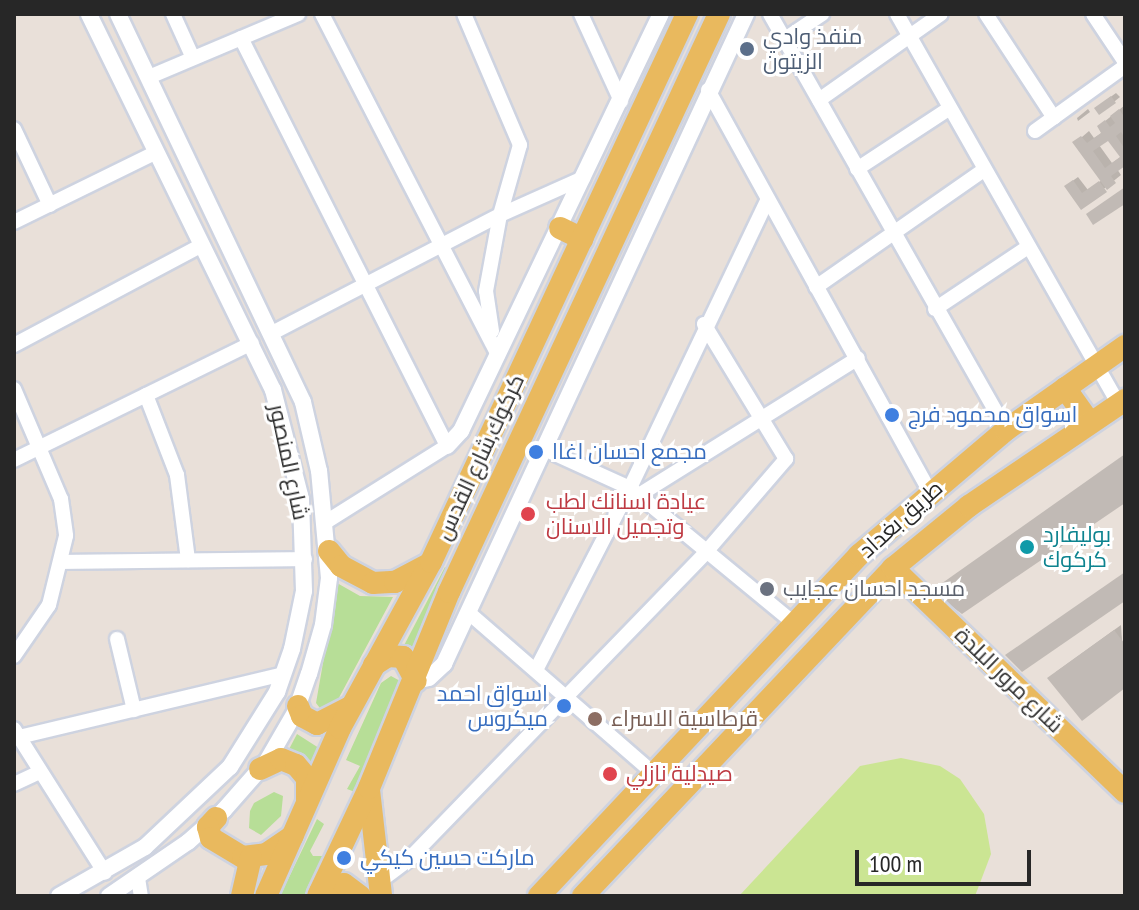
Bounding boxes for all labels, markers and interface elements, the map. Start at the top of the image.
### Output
place label: منفذ وادي الزيتون [763,23,862,74]
marker: منفذ وادي الزيتون [738,40,756,58]
street label: كركوك,شارع القدس [430,370,530,544]
street label: شارع المنصور [264,402,314,522]
place label: اسواق محمود فرج [908,402,1077,428]
marker: اسواق محمود فرج [883,406,901,424]
place label: مجمع احسان اغاا [552,439,707,465]
marker: مجمع احسان اغاا [527,443,545,461]
street label: طريق بغداد [854,475,948,563]
place label: عيادة اسنانك لطب وتجميل الاسنان [546,488,706,540]
marker: عيادة اسنانك لطب وتجميل الاسنان [517,503,539,525]
place label: بوليفارد كركوك [1043,521,1111,572]
marker: بوليفارد كركوك [1018,538,1036,556]
place label: مسجد احسان عجايب [783,576,965,602]
marker: مسجد احسان عجايب [758,580,776,598]
street label: شارع مرور البلدة [949,622,1069,738]
place label: اسواق احمد ميكروس [437,680,548,732]
marker: اسواق احمد ميكروس [555,697,573,715]
place label: قرطاسية الاسراء [611,706,758,732]
marker: قرطاسية الاسراء [586,710,604,728]
place label: صيدلية نازلي [626,761,733,787]
marker: صيدلية نازلي [601,765,619,783]
scale bar [859,834,1035,884]
place label: ماركت حسين كيكي [360,845,535,871]
text: 100 m [869,848,922,879]
marker: ماركت حسين كيكي [335,849,353,867]

